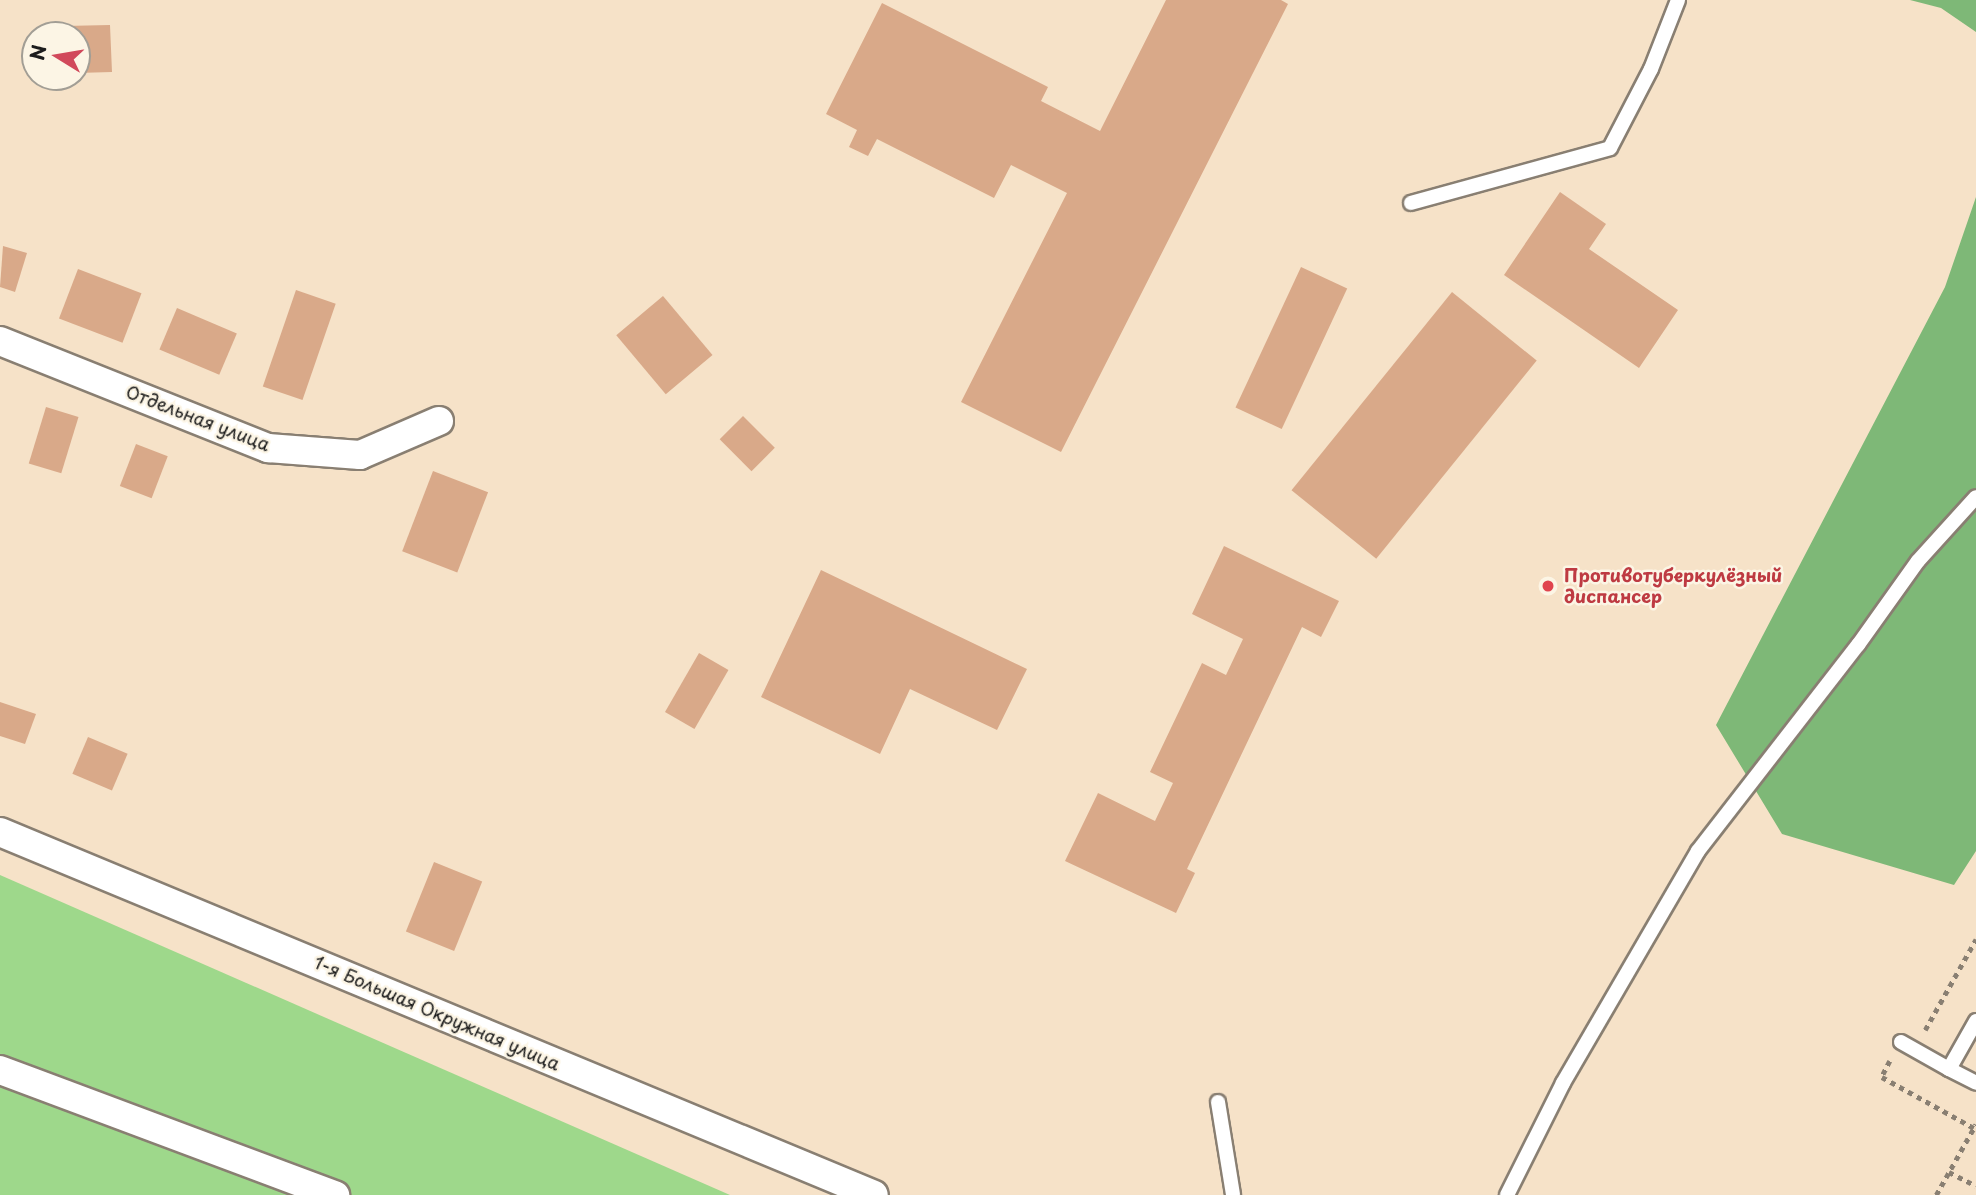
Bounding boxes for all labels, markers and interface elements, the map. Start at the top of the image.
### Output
north arrow [21,21,91,91]
text: N [22,42,53,62]
street label: Отдельная улица [122,380,274,456]
place label: Противотуберкулёзный диспансер [1564,565,1782,608]
marker: Противотуберкулёзный диспансер [1538,576,1558,596]
street label: 1-я Большая Окружная улица [310,951,564,1075]

